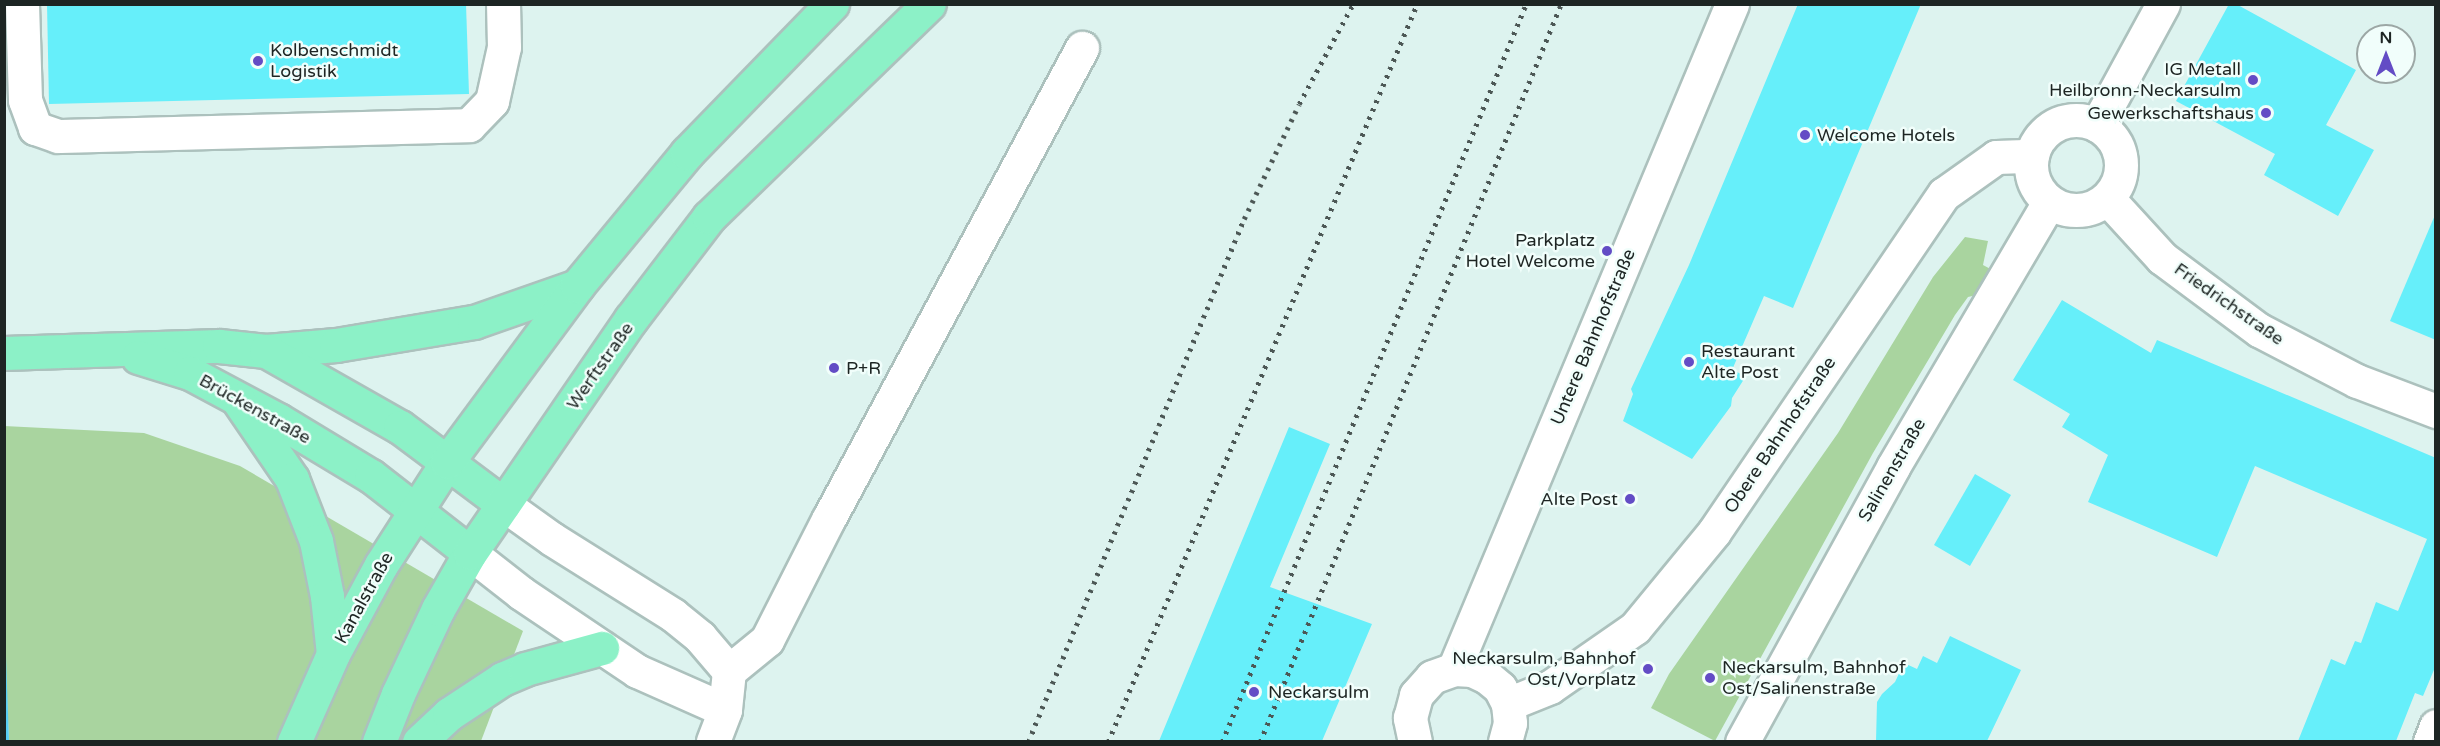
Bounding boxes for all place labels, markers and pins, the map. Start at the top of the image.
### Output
place label: Kolbenschmidt Logistik [270,40,398,82]
marker: Kolbenschmidt Logistik [251,54,265,68]
place label: IG Metall Heilbronn-Neckarsulm [2049,59,2241,101]
marker: IG Metall Heilbronn-Neckarsulm [2246,73,2260,87]
place label: Gewerkschaftshaus [2087,102,2254,124]
marker: Gewerkschaftshaus [2259,106,2273,120]
place label: Welcome Hotels [1817,124,1955,146]
marker: Welcome Hotels [1798,128,1812,142]
place label: Parkplatz Hotel Welcome [1465,230,1595,272]
marker: Parkplatz Hotel Welcome [1600,244,1614,258]
place label: Restaurant Alte Post [1701,341,1795,384]
marker: Restaurant Alte Post [1682,355,1696,369]
place label: P+R [846,357,881,379]
marker: P+R [827,361,841,375]
place label: Alte Post [1540,488,1618,510]
marker: Alte Post [1623,492,1637,506]
place label: Neckarsulm, Bahnhof Ost/Vorplatz [1452,648,1636,690]
place label: Neckarsulm, Bahnhof Ost/Salinenstraße [1722,657,1906,700]
marker: Neckarsulm, Bahnhof Ost/Vorplatz [1641,662,1655,676]
marker: Neckarsulm, Bahnhof Ost/Salinenstraße [1703,671,1717,685]
place label: Neckarsulm [1268,681,1369,703]
marker: Neckarsulm [1245,683,1263,701]

